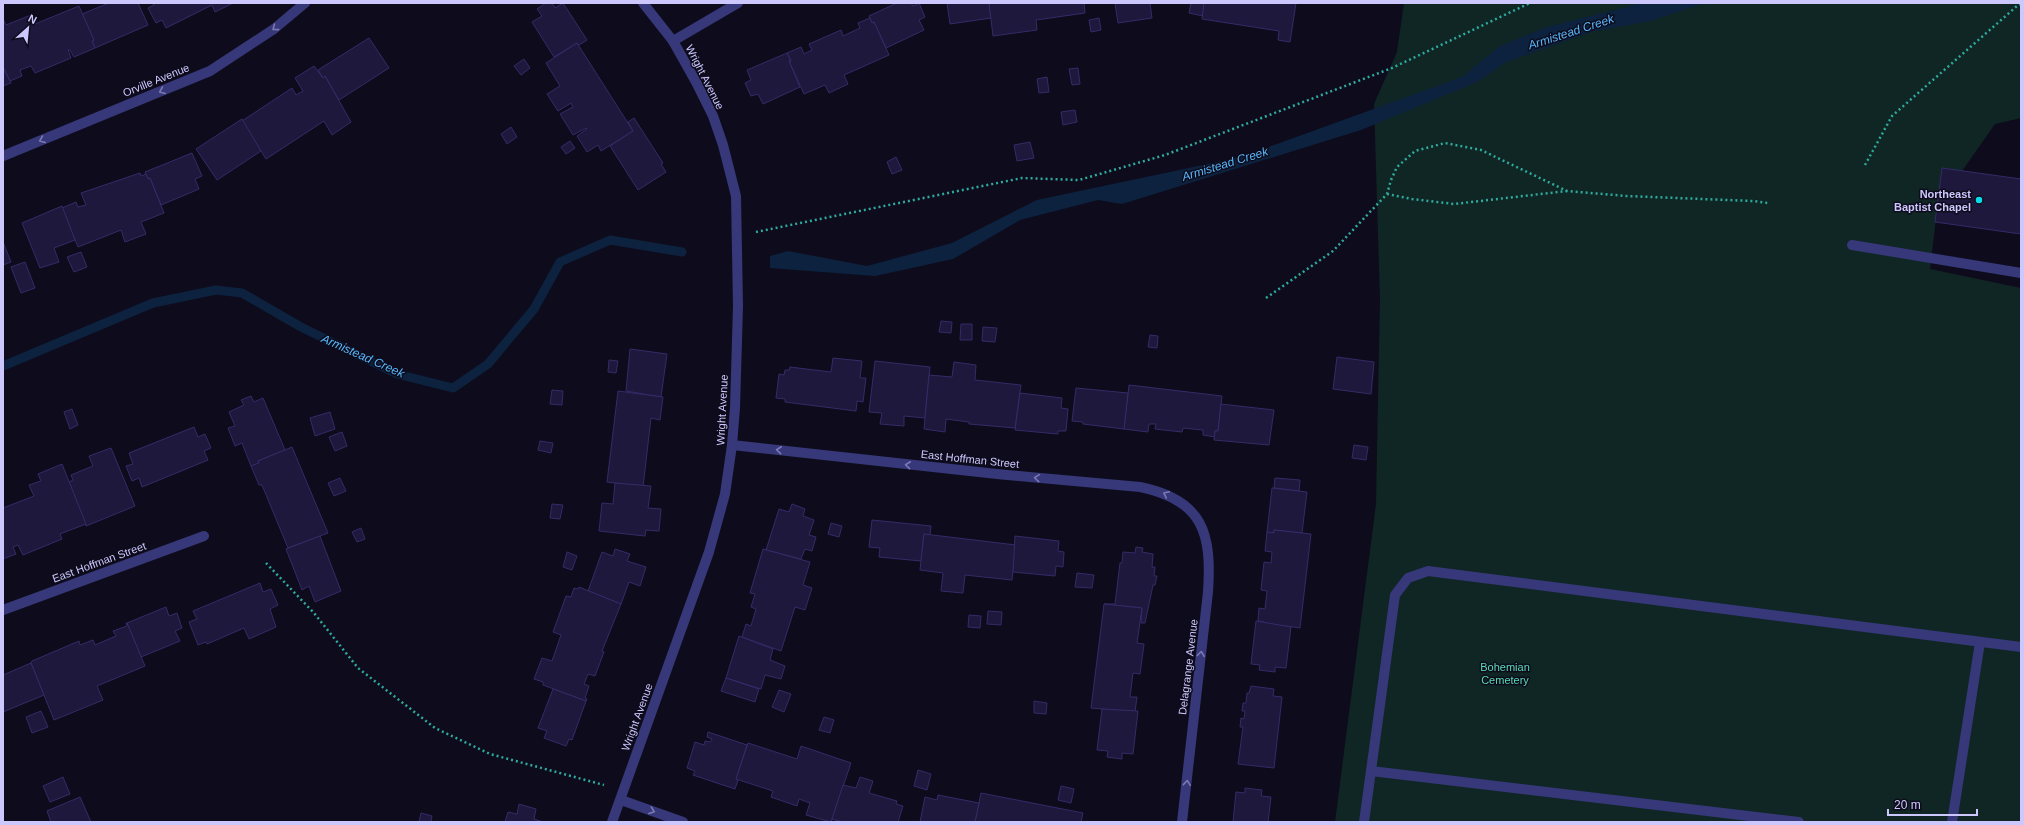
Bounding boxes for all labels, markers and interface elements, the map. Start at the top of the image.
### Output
north arrow [8,8,48,48]
water label: Armistead Creek [1525,11,1617,53]
text: N [26,12,39,26]
one-way arrow [273,23,280,30]
street label: Wright Avenue [684,43,726,111]
street label: Orville Avenue [121,61,191,99]
one-way arrow [159,86,166,94]
one-way arrow [38,135,45,143]
water label: Armistead Creek [1179,144,1271,184]
place label: Northeast Baptist Chapel [1894,188,1971,213]
marker: Northeast Baptist Chapel [1974,195,1984,205]
water label: Armistead Creek [318,331,408,381]
street label: Wright Avenue [714,374,730,446]
one-way arrow [775,446,782,455]
street label: East Hoffman Street [920,448,1020,470]
one-way arrow [905,460,911,469]
one-way arrow [1034,474,1040,483]
one-way arrow [1162,491,1170,499]
street label: East Hoffman Street [50,539,148,585]
street label: Delagrange Avenue [1176,618,1200,716]
one-way arrow [1196,651,1205,657]
park label: Bohemian Cemetery [1480,661,1530,686]
street label: Wright Avenue [619,682,655,752]
one-way arrow [1182,780,1191,786]
scale bar [1888,791,1977,817]
text: 20 m [1894,798,1921,812]
one-way arrow [648,806,655,814]

